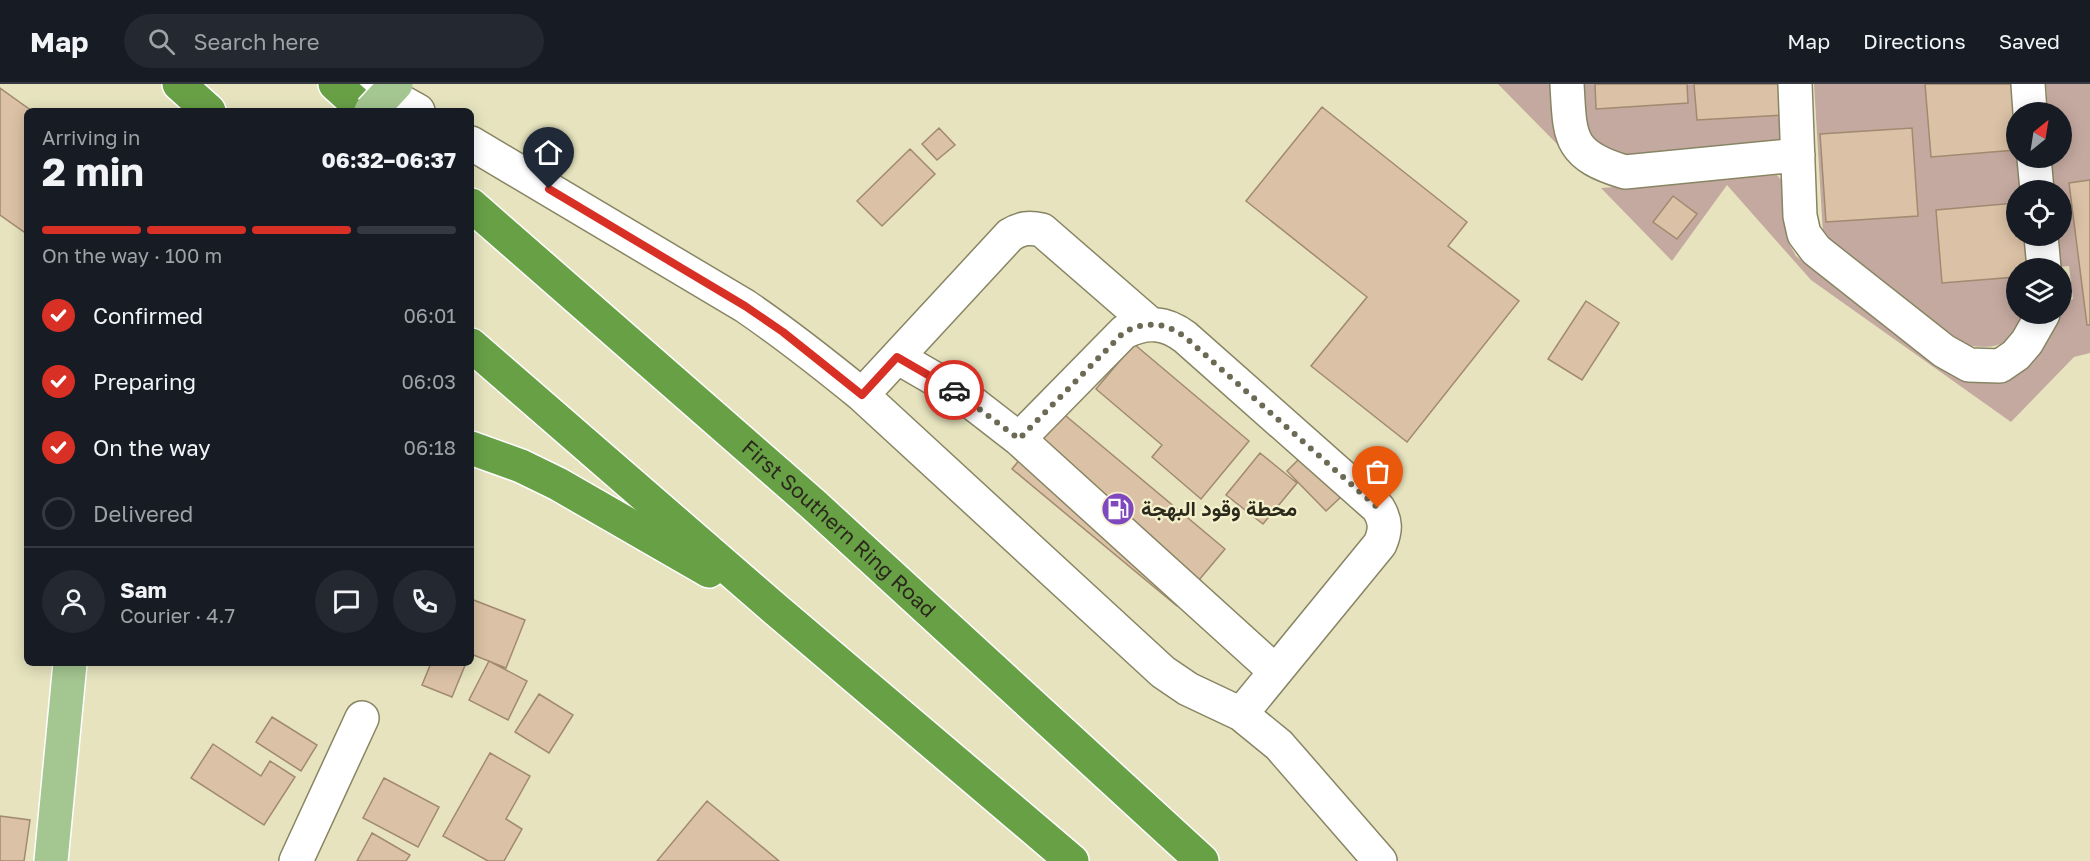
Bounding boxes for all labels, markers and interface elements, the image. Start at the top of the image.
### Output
search box [124,14,544,68]
text: Map [30,25,88,58]
icon: search [145,25,178,58]
text: Search here [193,28,319,55]
text: Map [1787,28,1830,54]
text: Directions [1863,28,1966,54]
text: Saved [1999,28,2060,54]
north arrow [2006,102,2072,168]
map controls [2006,102,2072,324]
text: Arriving in [42,125,140,149]
pin [523,127,574,189]
icon: home [532,136,565,169]
text: 06:32–06:37 [321,146,456,173]
text: 2 min [42,148,144,195]
button: locate [2006,180,2072,246]
text: On the way · 100 m [42,243,222,267]
button: layers [2006,258,2072,324]
icon: check [42,299,75,332]
text: Confirmed [93,302,203,329]
text: 06:01 [403,303,456,327]
courier [924,360,984,420]
icon: check [42,365,75,398]
text: Preparing [93,368,196,395]
text: 06:03 [401,369,456,393]
icon: car [938,374,971,407]
icon: check [42,431,75,464]
text: On the way [93,434,211,461]
street label: First Southern Ring Road [737,434,942,622]
text: 06:18 [404,435,456,459]
pin [1352,446,1403,508]
icon: bag [1361,455,1394,488]
fuel station icon: محطة وقود البهجة [1100,491,1136,527]
place label: محطة وقود البهجة [1141,495,1297,522]
text: Delivered [93,500,193,527]
button: person [42,570,105,633]
button: chat [315,570,378,633]
button: phone [393,570,456,633]
text: Sam [120,576,167,603]
text: Courier · 4.7 [120,603,235,627]

